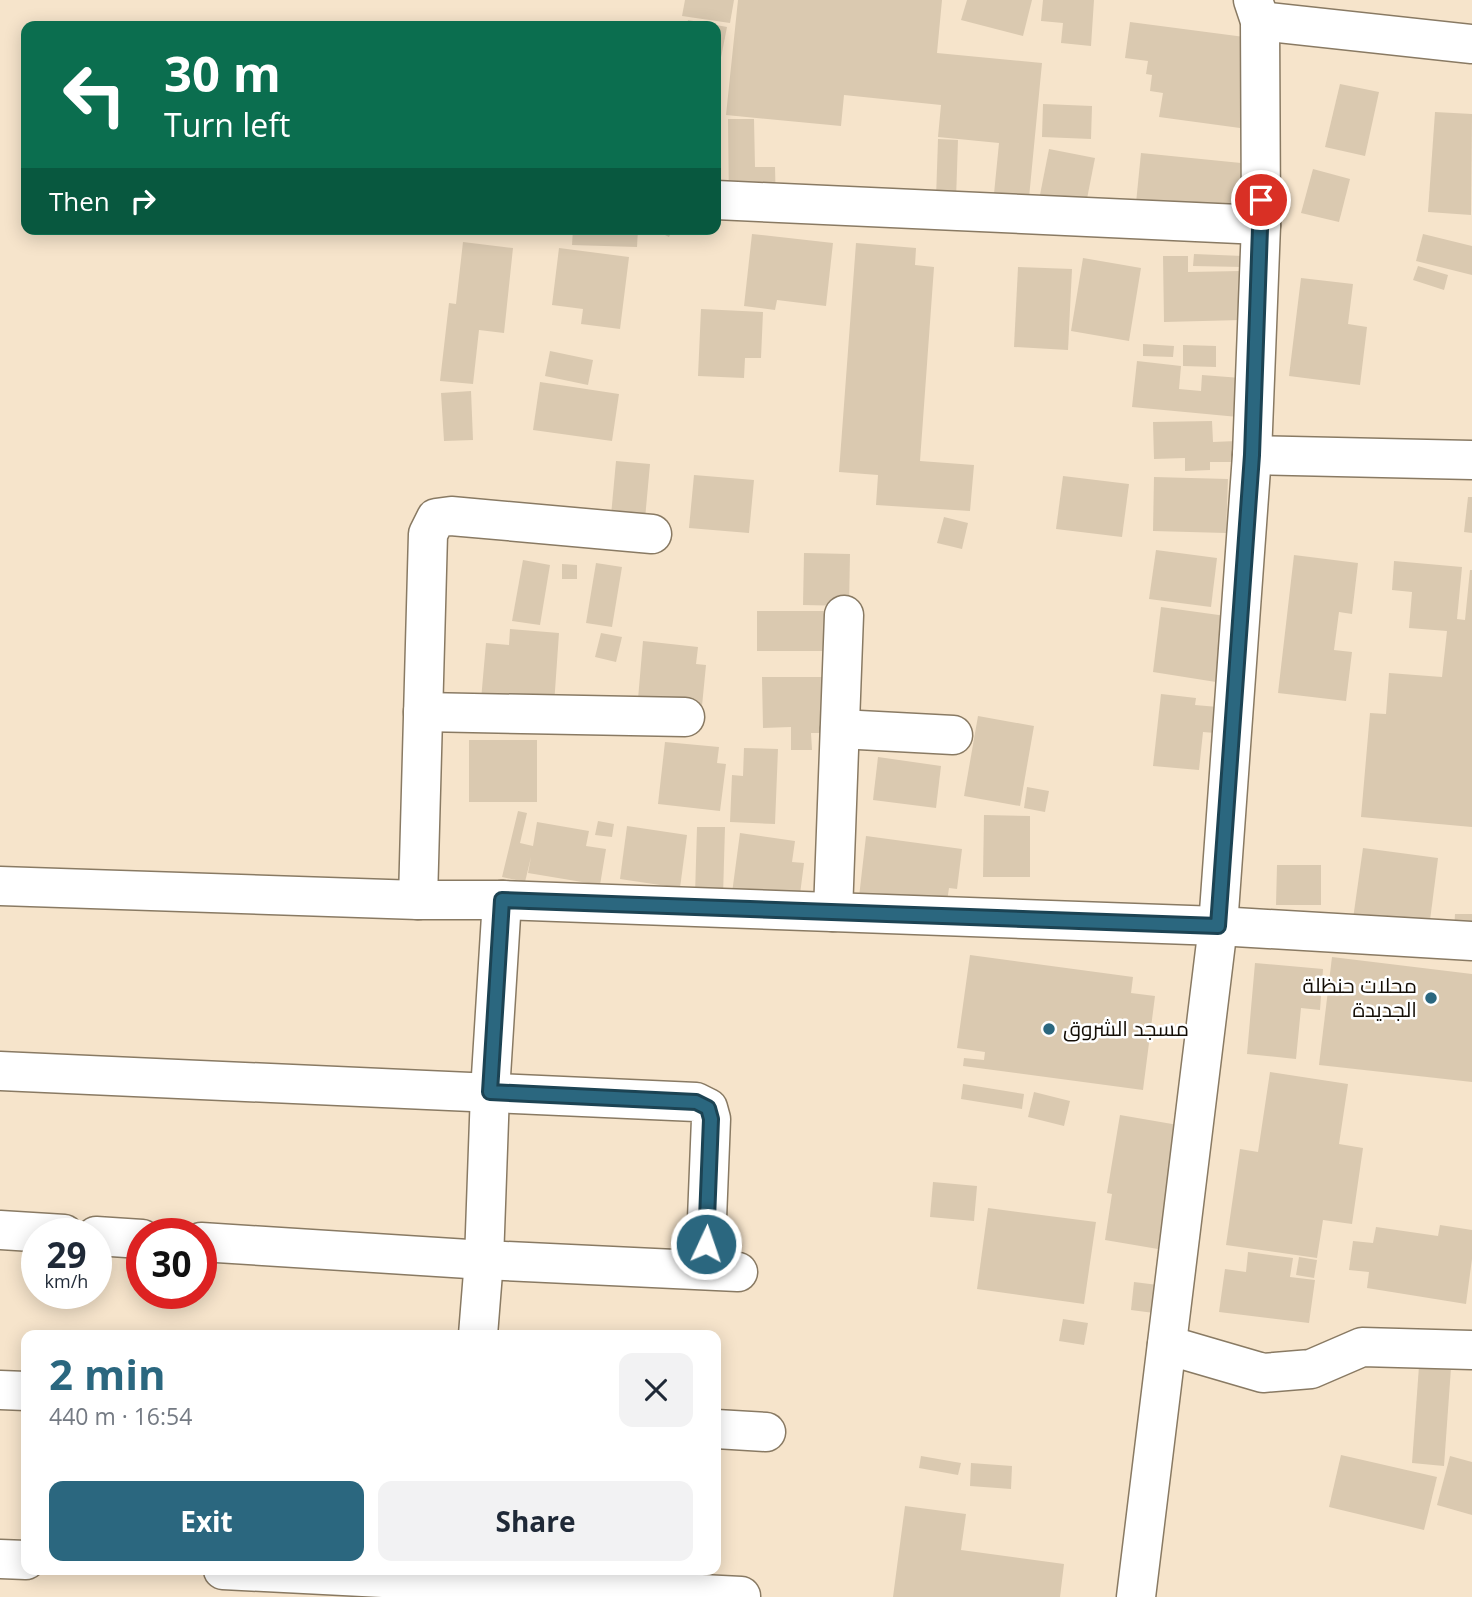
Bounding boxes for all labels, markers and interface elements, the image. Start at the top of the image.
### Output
text: 30 m [164,40,281,106]
icon: left [49,49,140,140]
text: Turn left [164,103,290,146]
pin [1231,170,1291,230]
icon: arrive [1242,181,1280,219]
icon: right [124,182,162,220]
text: Then [49,183,110,219]
place label: محلات حنظلة الجديدة [1303,971,1417,1023]
marker: محلات حنظلة الجديدة [1423,990,1439,1006]
place label: مسجد الشروق [1063,1014,1189,1042]
marker: مسجد الشروق [1041,1021,1057,1037]
position arrow [669,1207,743,1281]
speed limit sign: 30 [126,1218,217,1309]
text: 29 [46,1231,87,1278]
text: km/h [45,1269,88,1293]
text: 2 min [49,1345,166,1402]
button: close [619,1353,693,1427]
text: 440 m · 16:54 [49,1400,192,1432]
button: Exit [49,1481,364,1561]
button: Share [378,1481,693,1561]

